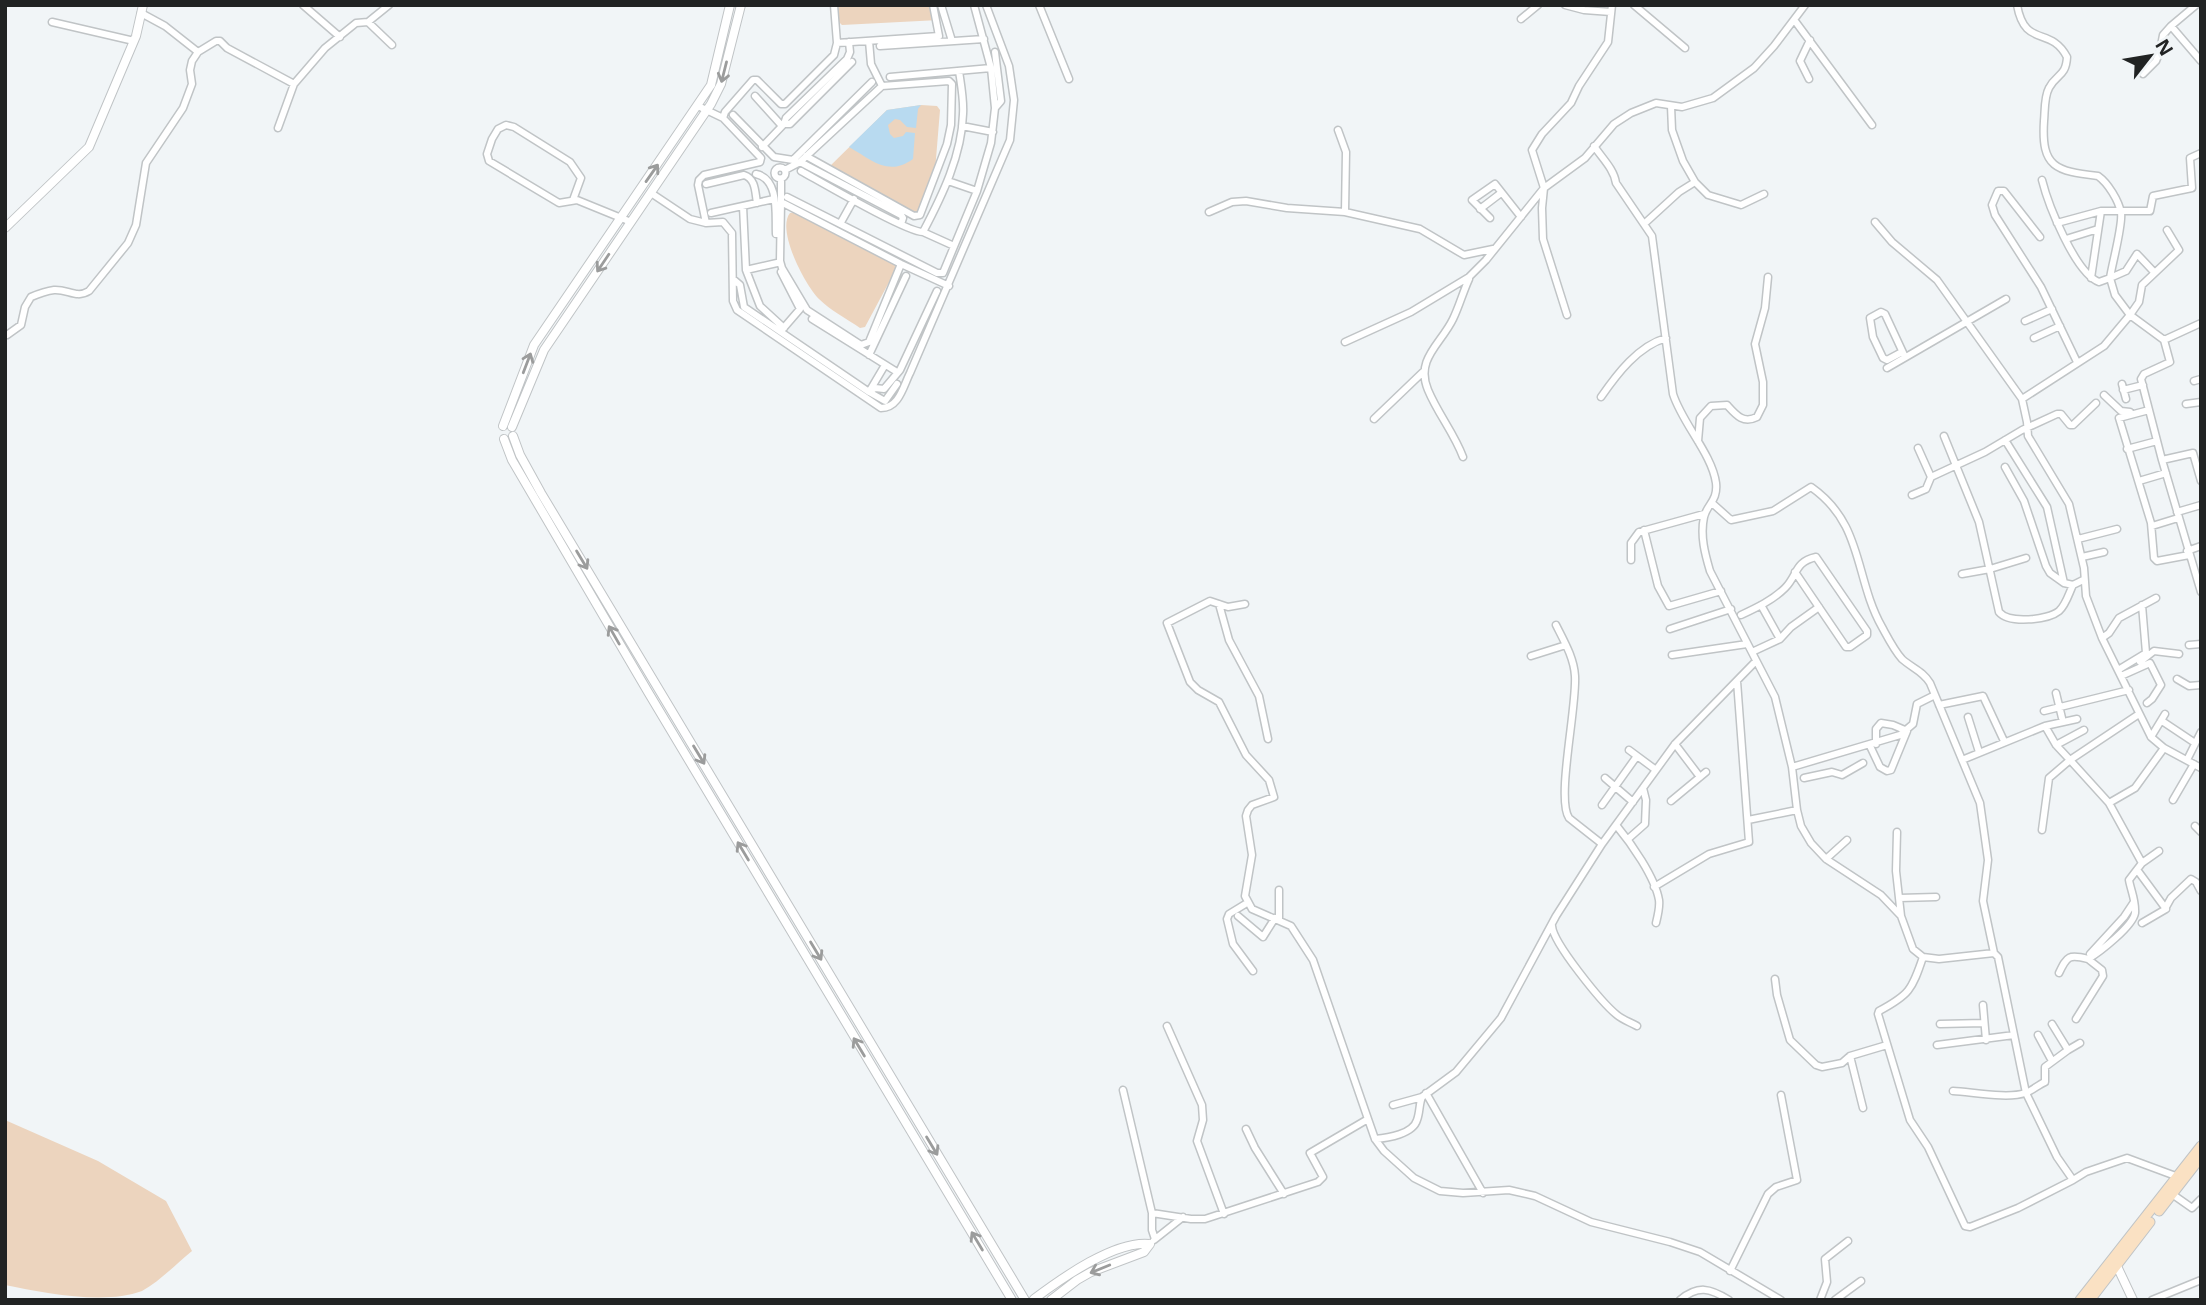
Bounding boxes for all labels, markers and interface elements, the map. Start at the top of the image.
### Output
north arrow [2115,21,2185,91]
text: N [2149,34,2180,61]
one-way arrow [717,60,730,82]
one-way arrow [645,164,659,183]
one-way arrow [596,253,610,272]
one-way arrow [522,352,535,374]
one-way arrow [575,550,589,570]
one-way arrow [607,625,621,645]
one-way arrow [692,745,706,765]
one-way arrow [735,842,749,862]
one-way arrow [809,940,823,960]
one-way arrow [852,1037,866,1057]
one-way arrow [926,1135,940,1155]
one-way arrow [970,1232,984,1252]
one-way arrow [1089,1264,1111,1277]

